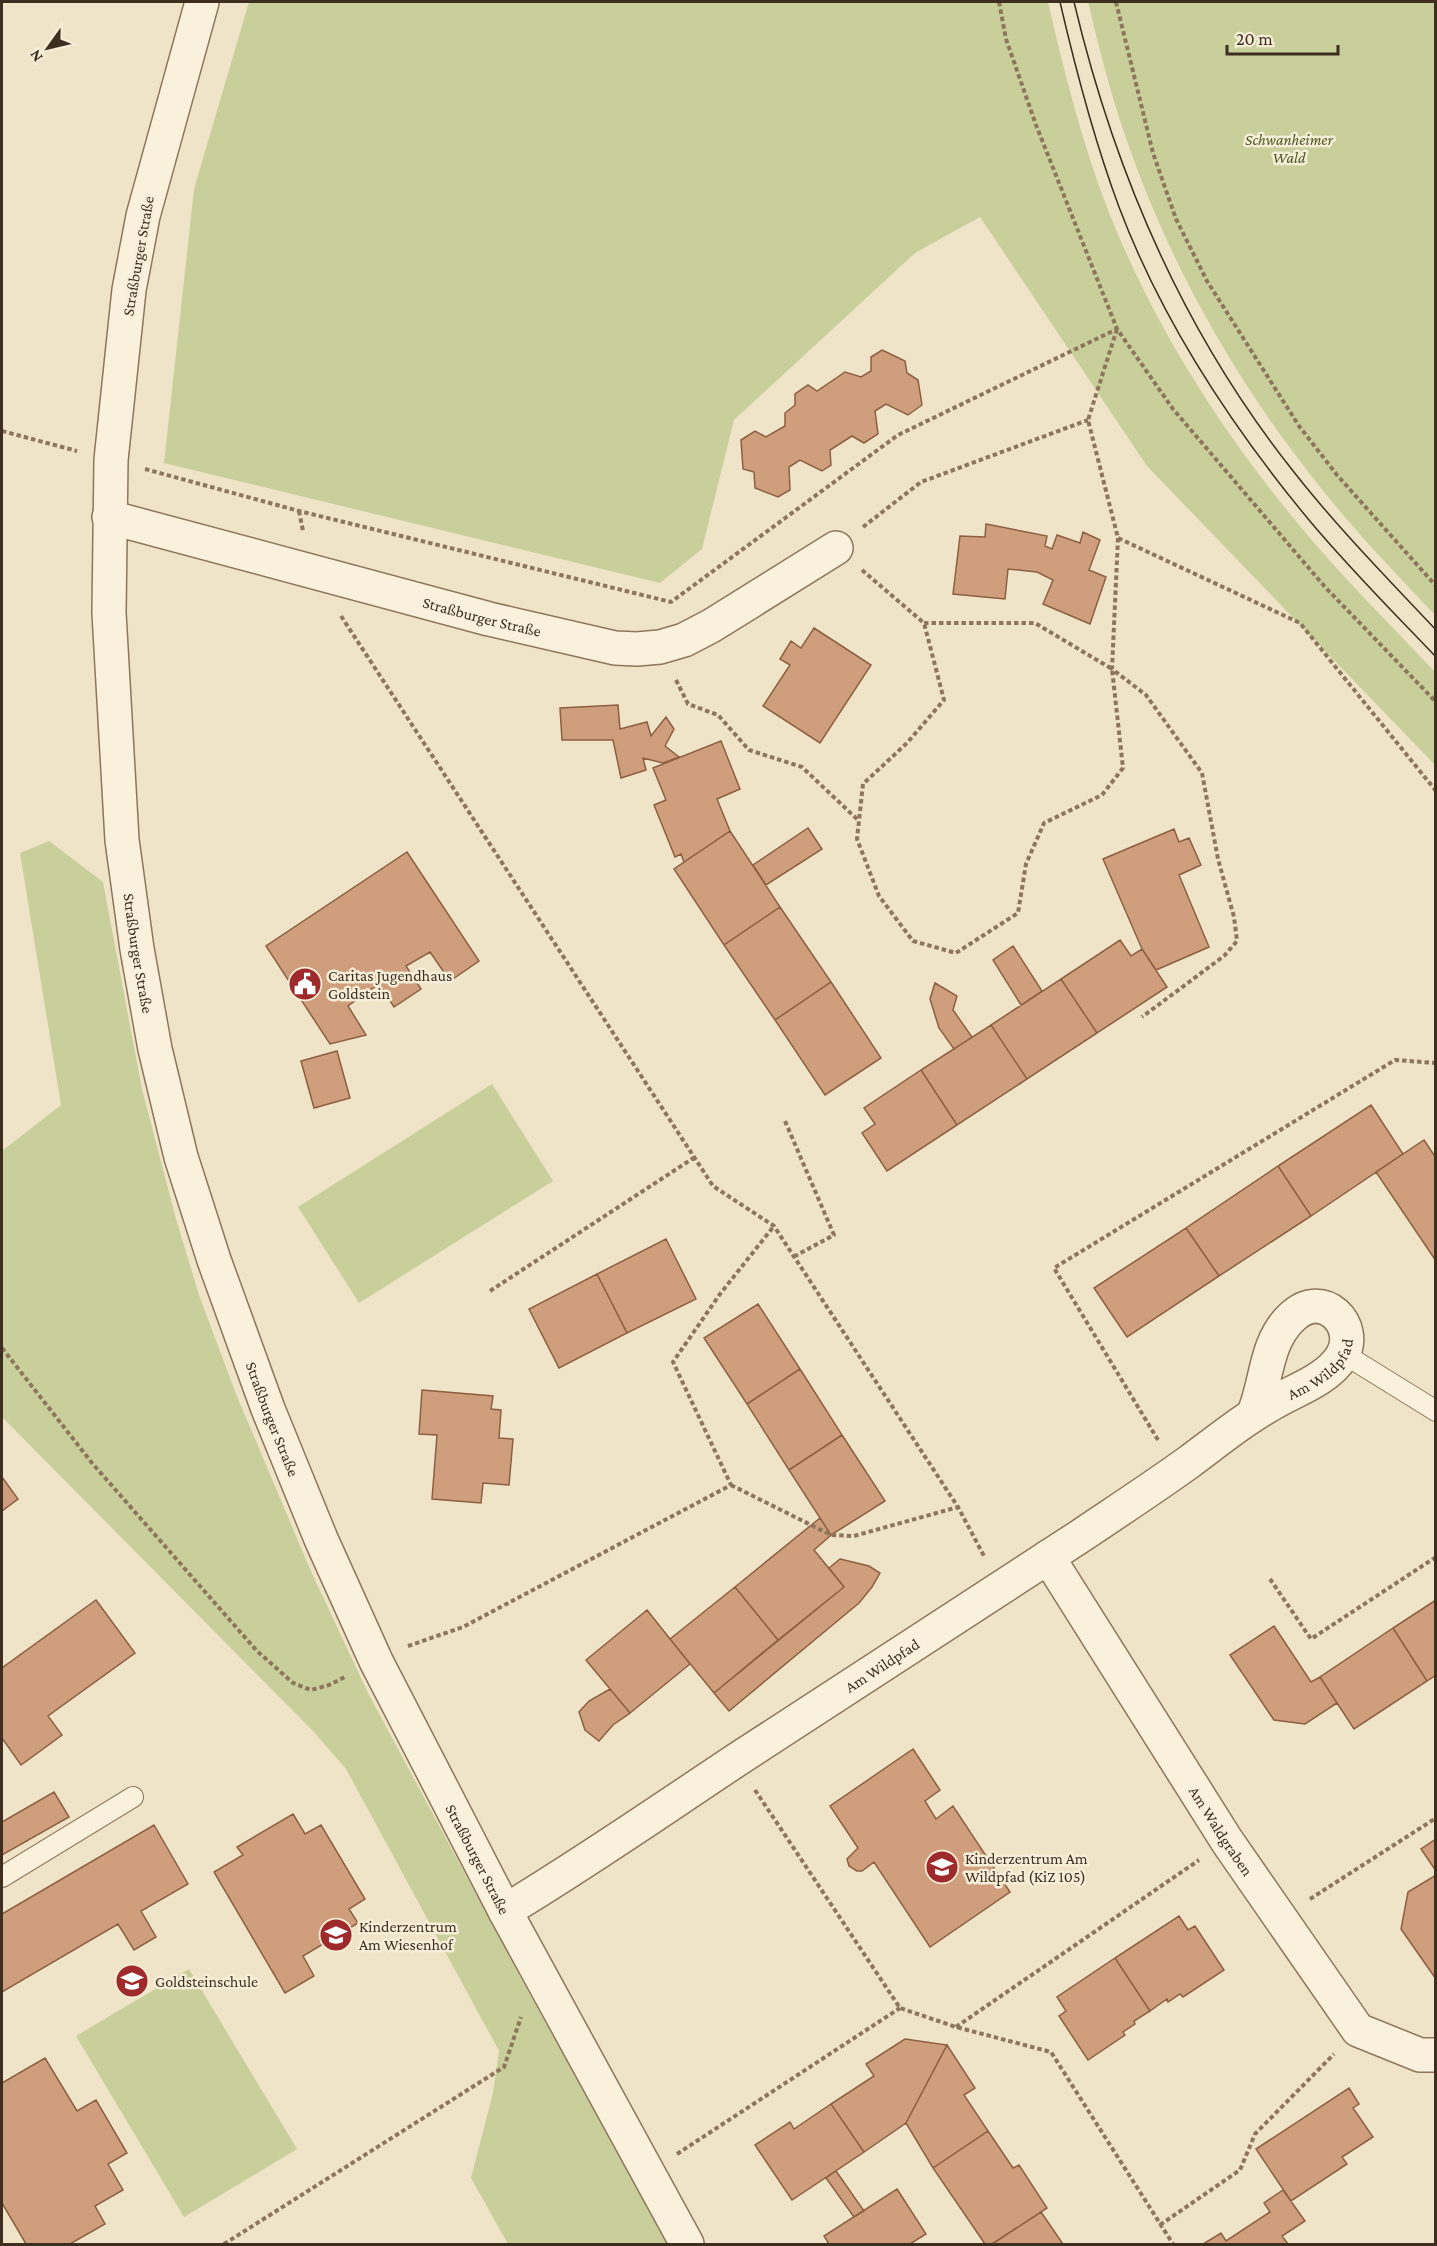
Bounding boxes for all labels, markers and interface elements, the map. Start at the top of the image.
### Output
north arrow [18,18,78,78]
scale bar [1227,18,1338,56]
text: 20 m [1236,29,1273,49]
text: N [26,47,46,65]
park label: Schwanheimer Wald [1245,131,1333,166]
street label: Straßburger Straße [119,195,158,317]
street label: Straßburger Straße [421,593,543,639]
street label: Straßburger Straße [121,892,157,1015]
public building icon: Caritas Jugendhaus Goldstein [287,966,323,1002]
place label: Caritas Jugendhaus Goldstein [328,967,452,1002]
street label: Am Wildpfad [1284,1337,1356,1403]
street label: Straßburger Straße [243,1359,303,1479]
street label: Am Wildpfad [842,1635,923,1695]
street label: Am Waldgraben [1186,1783,1257,1879]
street label: Straßburger Straße [443,1801,514,1917]
school or university icon: Kinderzentrum Am Wildpfad (KiZ 105) [924,1849,960,1885]
place label: Kinderzentrum Am Wildpfad (KiZ 105) [965,1850,1088,1886]
school or university icon: Kinderzentrum Am Wiesenhof [318,1917,354,1953]
place label: Kinderzentrum Am Wiesenhof [359,1918,457,1953]
school or university icon: Goldsteinschule [114,1963,150,1999]
place label: Goldsteinschule [155,1973,258,1990]

